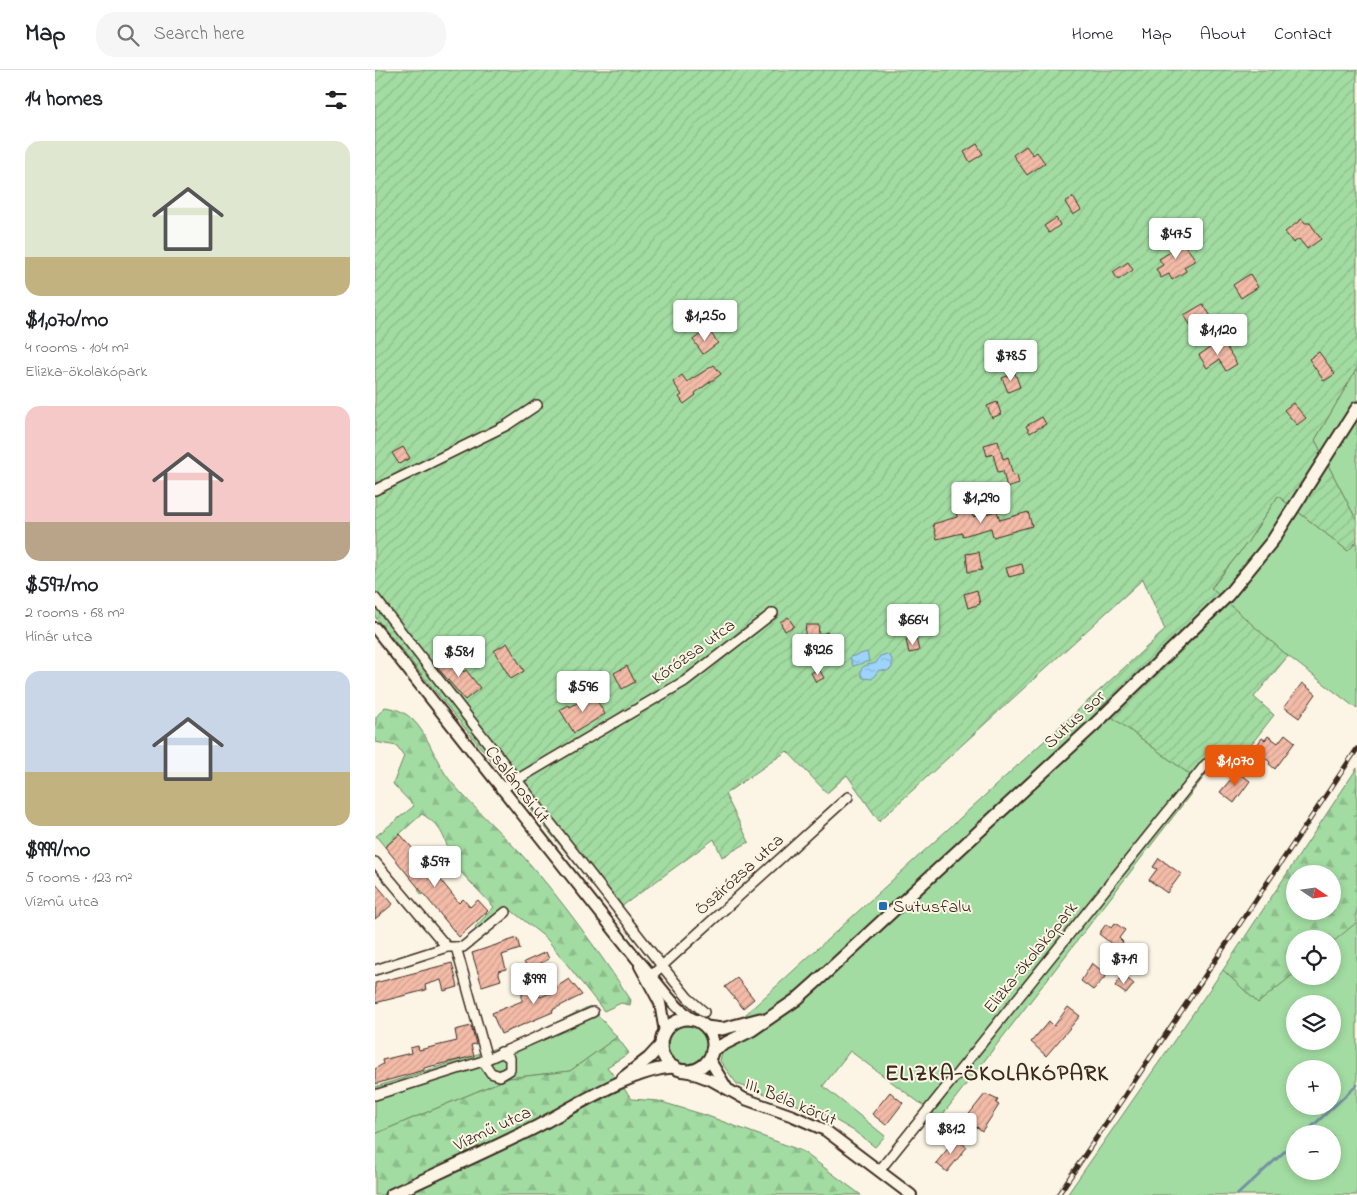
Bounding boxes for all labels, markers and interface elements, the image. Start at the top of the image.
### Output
search box [96,12,446,57]
text: Map [25,17,66,52]
icon: search [114,21,142,49]
text: Search here [154,21,245,48]
text: Home [1072,22,1113,48]
text: Map [1141,22,1172,48]
text: About [1200,22,1246,48]
text: Contact [1274,22,1332,48]
text: 14 homes [25,85,103,115]
icon: filters [322,86,350,114]
icon: home [143,174,233,264]
pin: $475 [1146,218,1206,260]
text: $475 [1160,222,1192,246]
pin: $1,250 [664,300,746,342]
text: $1,250 [684,304,726,328]
text: $1,070/mo [25,306,109,336]
pin: $1,120 [1177,314,1259,356]
text: $1,120 [1199,318,1237,342]
text: 4 rooms · 104 m² [25,336,129,360]
pin: $785 [981,340,1041,382]
text: $785 [995,344,1027,368]
text: Elizka-ökolakópark [25,360,147,384]
icon: home [143,439,233,529]
pin: $1,290 [940,482,1022,524]
text: $1,290 [962,486,1000,510]
text: $597/mo [25,571,98,601]
text: 2 rooms · 68 m² [25,601,125,625]
pin: $664 [883,604,943,646]
text: $664 [898,608,928,632]
street label: Kőrózsa utca [647,613,741,692]
text: Hínár utca [25,625,92,649]
pin: $926 [788,634,848,676]
pin: $581 [429,636,489,678]
text: $926 [803,638,833,662]
text: $581 [444,640,474,664]
pin: $596 [553,670,613,713]
text: $596 [568,675,598,699]
street label: Sutus sor [1039,685,1112,756]
icon: home [143,704,233,794]
street label: Csalánosi út [478,741,555,830]
pin: $1,070 [1194,744,1276,787]
text: $1,070 [1216,749,1254,773]
street label: Őszirózsa utca [690,828,791,922]
text: $999/mo [25,836,90,866]
pin: $597 [405,846,465,888]
text: $597 [420,850,450,874]
north arrow [1286,865,1341,920]
map controls [1286,865,1341,1180]
text: 5 rooms · 123 m² [25,866,133,890]
text: Vízmű utca [25,890,99,914]
place label: Sutusfalu [893,895,972,921]
street label: Elizka-ökolakópark [978,897,1085,1020]
marker: Sutusfalu [877,900,889,912]
button: locate [1286,930,1341,985]
pin: $719 [1094,942,1154,985]
text: $719 [1111,947,1137,971]
pin: $999 [504,962,564,1005]
text: $999 [522,967,546,991]
button: layers [1286,995,1341,1050]
district label: ELIZKA-ÖKOLAKÓPARK [885,1059,1109,1091]
button: + [1286,1060,1341,1115]
street label: III. Béla körút [740,1072,840,1134]
street label: Vízmű utca [449,1101,536,1160]
pin: $812 [921,1112,981,1155]
text: $812 [937,1117,965,1141]
button: − [1286,1125,1341,1180]

